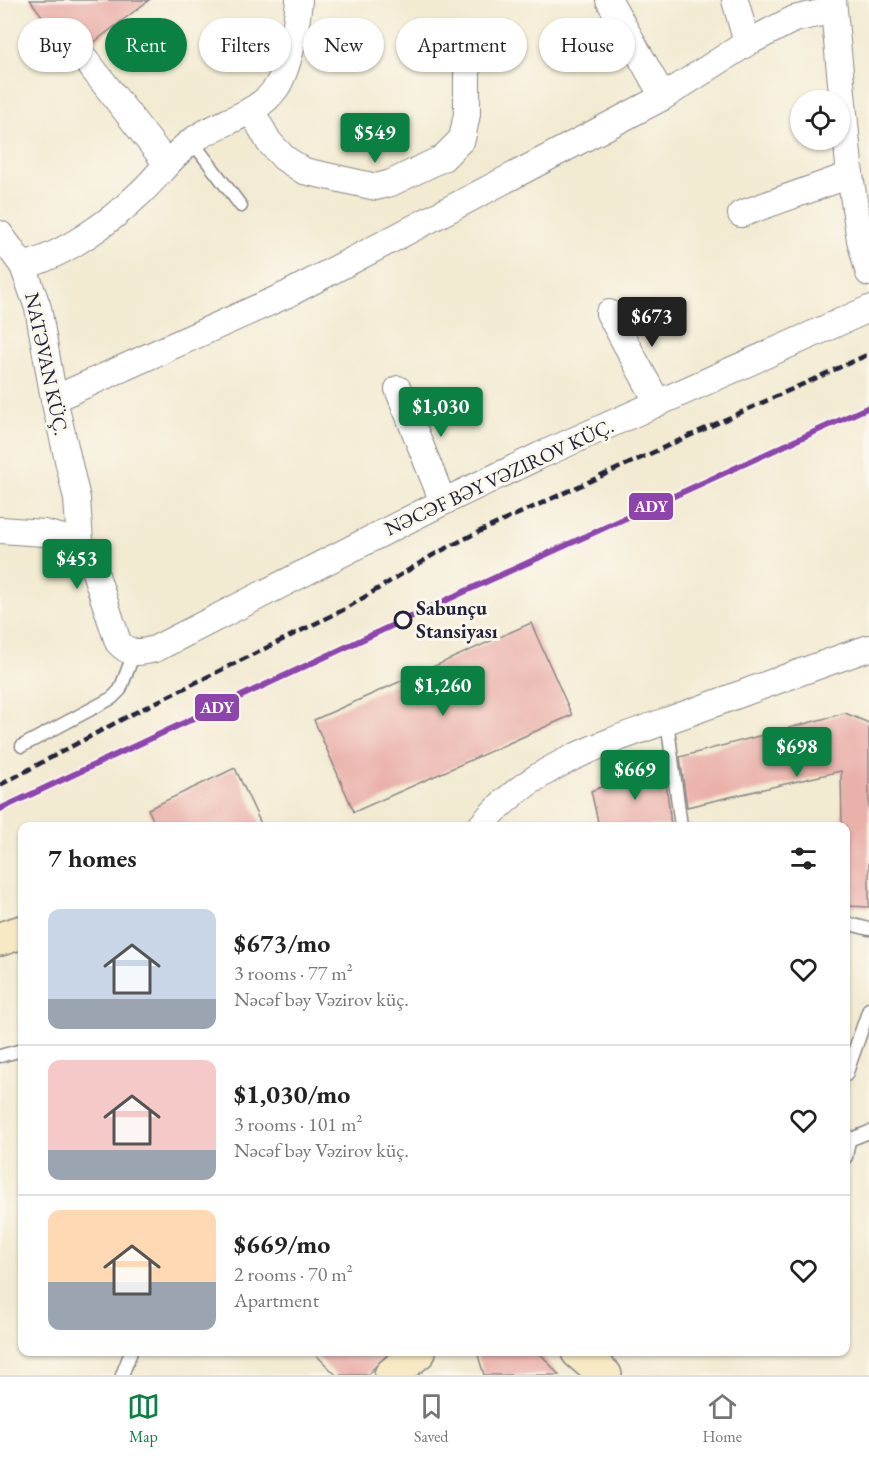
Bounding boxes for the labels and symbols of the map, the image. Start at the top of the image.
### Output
pin: $549 [339,113,411,164]
street label: NATƏVAN KÜÇ. [19,290,75,438]
pin: $673 [616,297,688,348]
pin: $1,030 [392,387,490,438]
street label: NƏCƏF BƏY VƏZIROV KÜÇ. [380,412,618,542]
line badge: ADY [628,492,674,521]
text: ADY [633,496,668,517]
pin: $453 [41,539,113,590]
place label: Sabunçu Stansiyası [416,595,498,644]
marker: Sabunçu Stansiyası [394,611,412,629]
pin: $1,260 [394,666,492,717]
line badge: ADY [194,693,240,722]
text: ADY [199,697,234,718]
pin: $698 [761,727,833,778]
pin: $669 [599,750,671,801]

